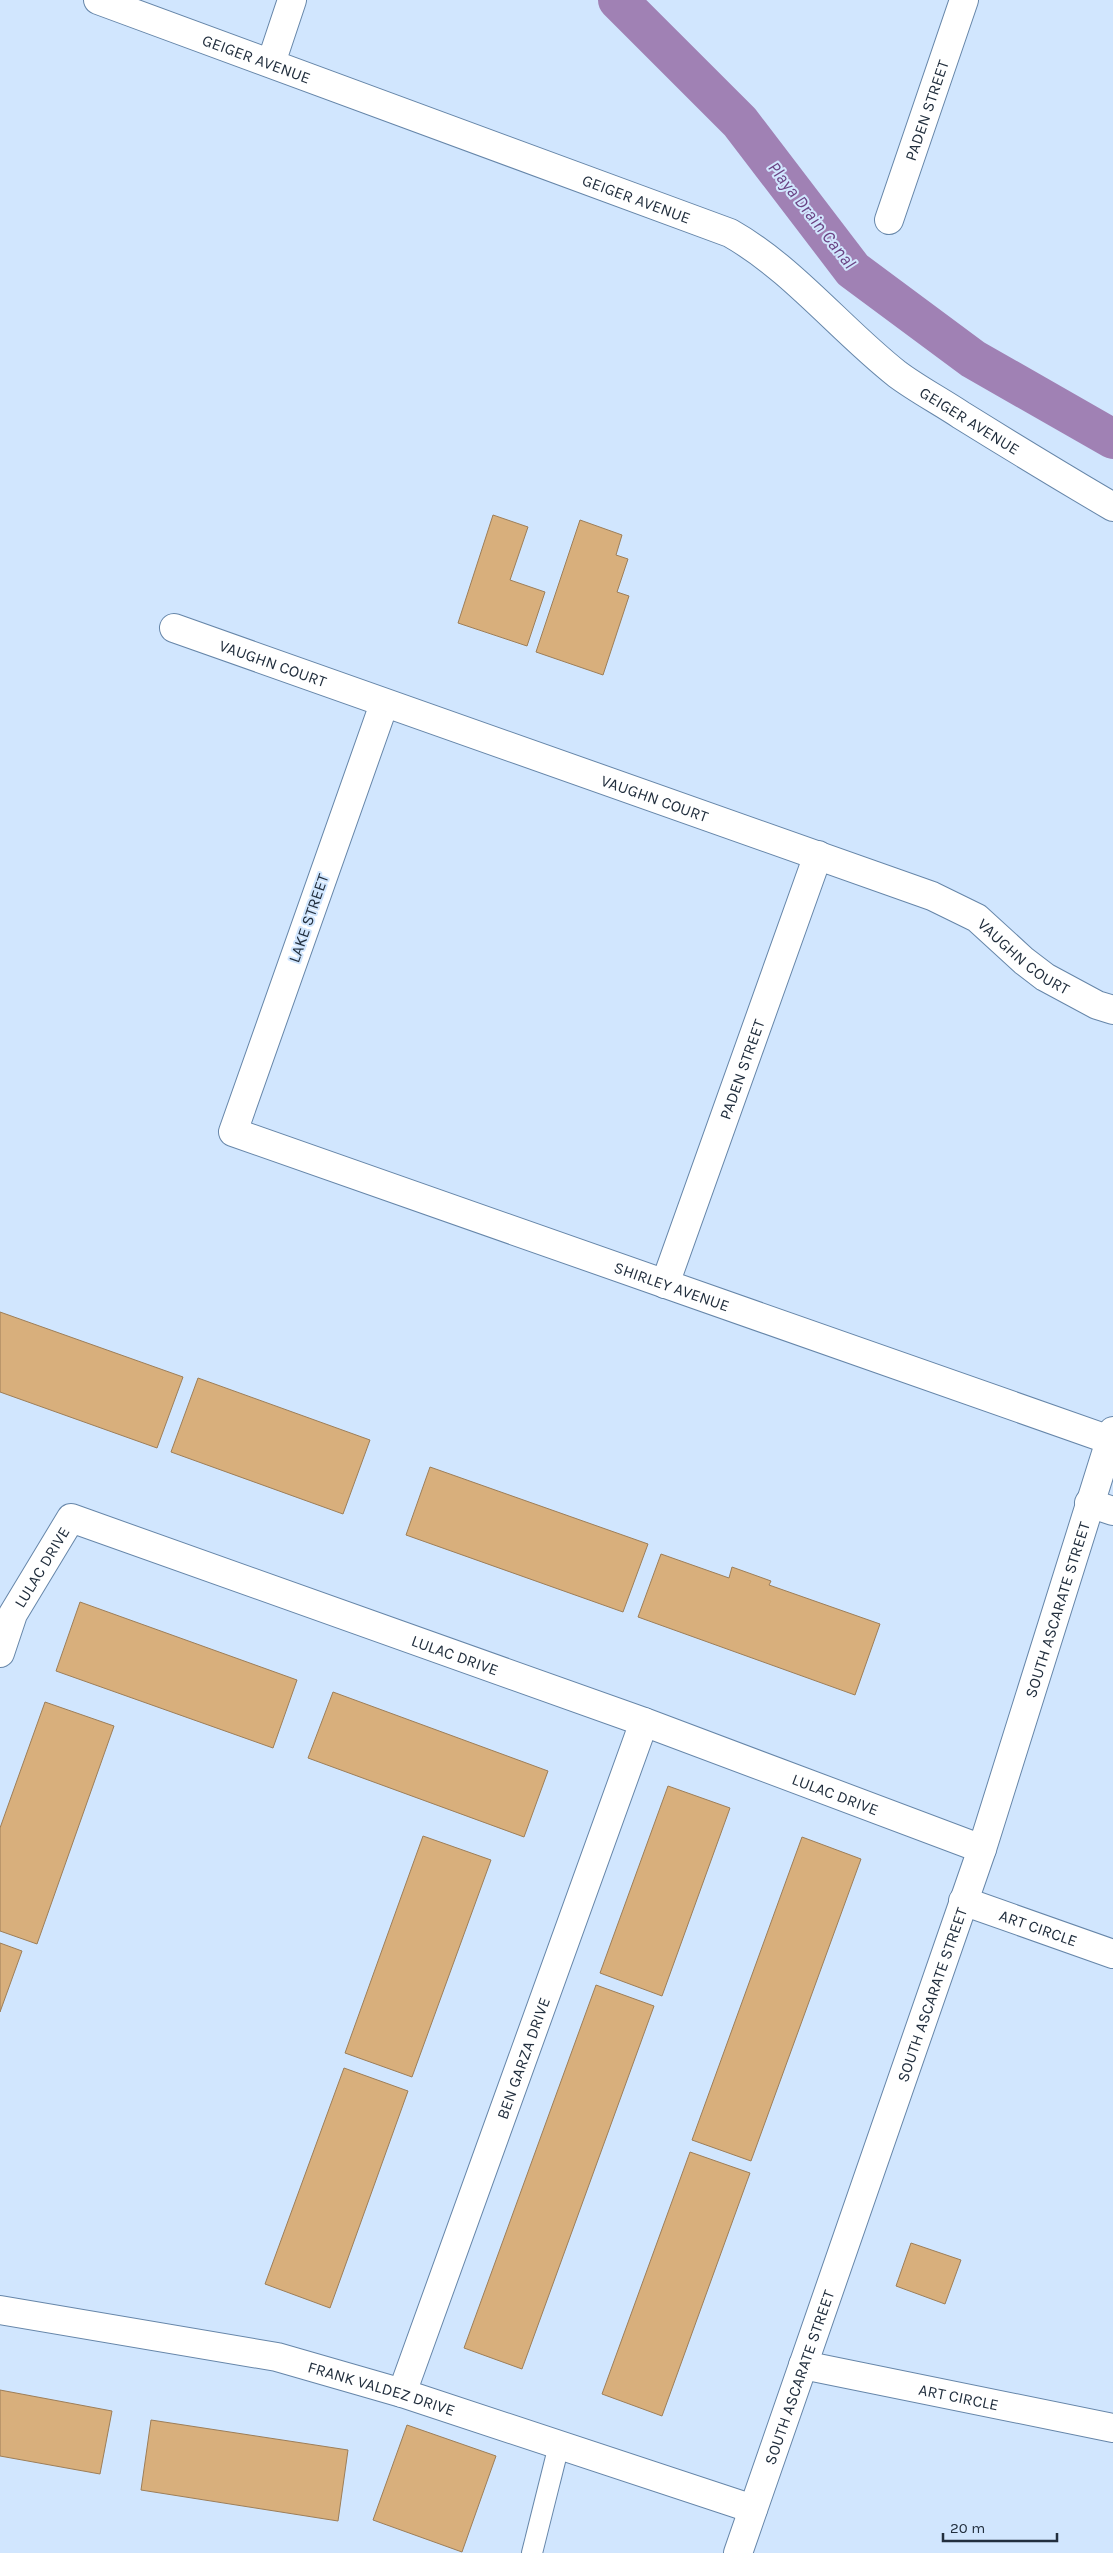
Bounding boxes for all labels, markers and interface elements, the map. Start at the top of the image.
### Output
street label: GEIGER AVENUE [200,30,313,88]
street label: PADEN STREET [901,57,953,163]
water label: Playa Drain Canal [763,157,861,273]
street label: GEIGER AVENUE [580,170,693,228]
street label: GEIGER AVENUE [916,383,1023,459]
street label: VAUGHN COURT [217,636,329,691]
street label: VAUGHN COURT [599,771,711,826]
street label: LAKE STREET [284,871,333,965]
street label: VAUGHN COURT [974,915,1073,999]
street label: PADEN STREET [715,1017,769,1122]
street label: SHIRLEY AVENUE [612,1258,732,1316]
street label: SOUTH ASCARATE STREET [1021,1519,1094,1700]
street label: LULAC DRIVE [10,1523,74,1611]
street label: LULAC DRIVE [409,1631,501,1679]
street label: LULAC DRIVE [789,1769,881,1819]
street label: SOUTH ASCARATE STREET [893,1905,971,2085]
street label: ART CIRCLE [997,1906,1080,1951]
street label: BEN GARZA DRIVE [493,1995,554,2122]
street label: SOUTH ASCARATE STREET [760,2288,838,2467]
street label: FRANK VALDEZ DRIVE [306,2357,457,2420]
street label: ART CIRCLE [917,2380,1000,2415]
scale bar [943,2510,1057,2542]
text: 20 m [950,2519,985,2537]

